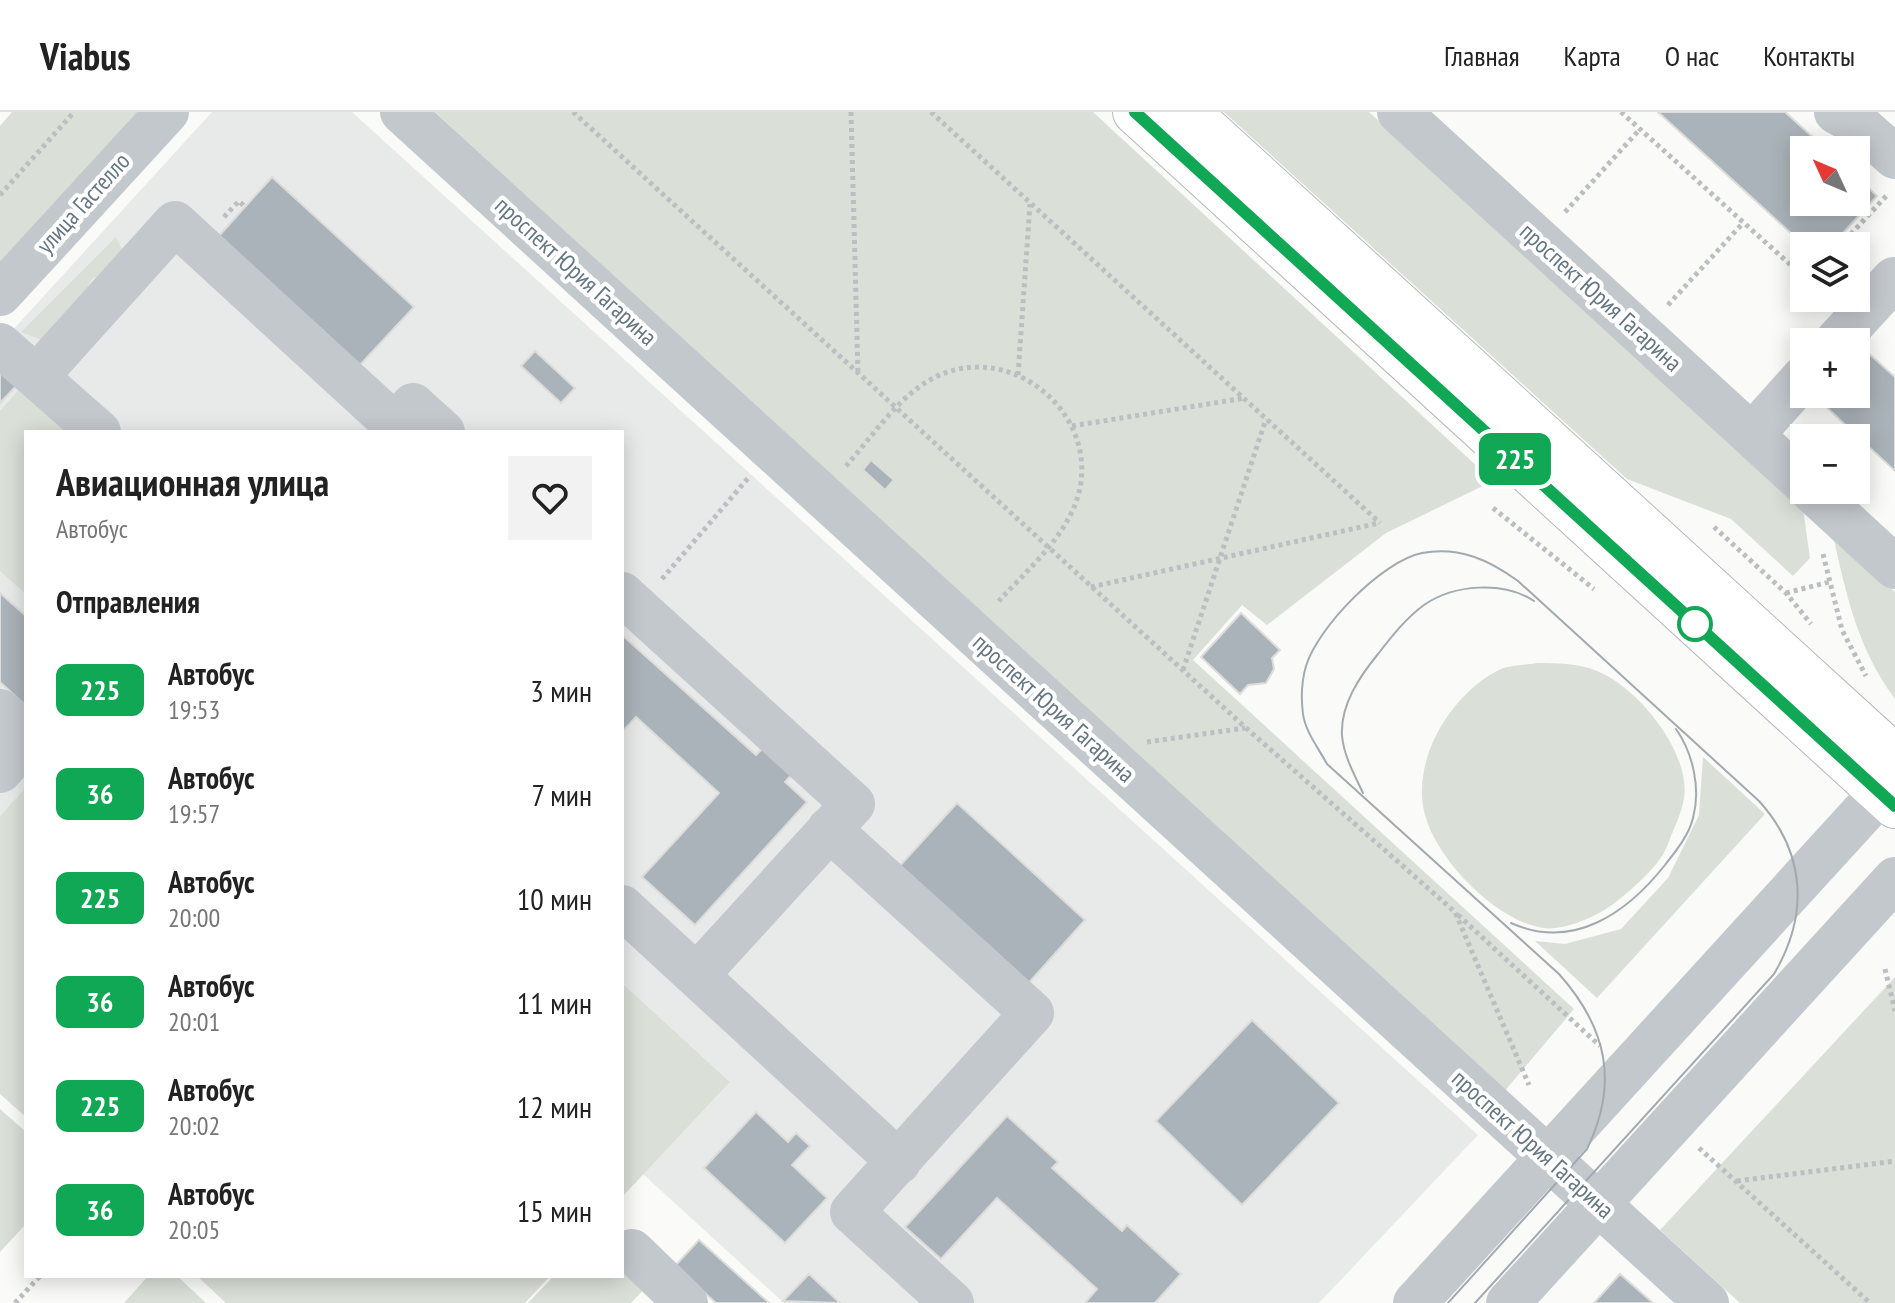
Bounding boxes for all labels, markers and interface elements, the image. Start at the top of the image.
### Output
text: Viabus [40,31,130,80]
text: Главная [1444,37,1520,74]
text: Карта [1564,37,1621,74]
text: О нас [1665,37,1719,74]
text: Контакты [1763,37,1855,74]
north arrow [1790,136,1870,216]
map controls [1790,136,1870,504]
street label: улица Гастелло [30,146,136,260]
street label: проспект Юрия Гагарина [488,190,664,352]
street label: проспект Юрия Гагарина [1513,216,1689,378]
button: layers [1790,232,1870,312]
button: + [1790,328,1870,408]
button: − [1790,424,1870,504]
line badge: 225 [1469,433,1561,485]
text: 225 [1495,440,1535,477]
button: heart [508,456,592,540]
text: Авиационная улица [56,457,329,506]
text: Автобус [56,512,128,545]
text: Отправления [56,582,200,621]
unlabelled marker [1678,607,1712,641]
street label: проспект Юрия Гагарина [966,627,1142,789]
text: Автобус [168,654,255,693]
text: 225 [80,671,120,708]
text: 3 мин [530,671,592,710]
text: 19:53 [168,693,220,726]
text: Автобус [168,758,255,797]
text: 36 [87,775,113,812]
text: 7 мин [532,775,592,814]
text: 19:57 [168,797,220,830]
text: Автобус [168,862,255,901]
text: 225 [80,879,120,916]
text: 10 мин [517,879,592,918]
text: 20:00 [168,901,220,934]
text: Автобус [168,966,255,1005]
text: 36 [87,983,113,1020]
text: 11 мин [517,983,592,1022]
text: 20:01 [168,1005,220,1038]
street label: проспект Юрия Гагарина [1445,1063,1621,1225]
text: Автобус [168,1070,255,1109]
text: 225 [80,1087,120,1124]
text: 12 мин [517,1087,592,1126]
text: 20:02 [168,1109,220,1142]
text: Автобус [168,1174,255,1213]
text: 36 [87,1191,113,1228]
text: 15 мин [517,1191,592,1230]
text: 20:05 [168,1213,220,1246]

